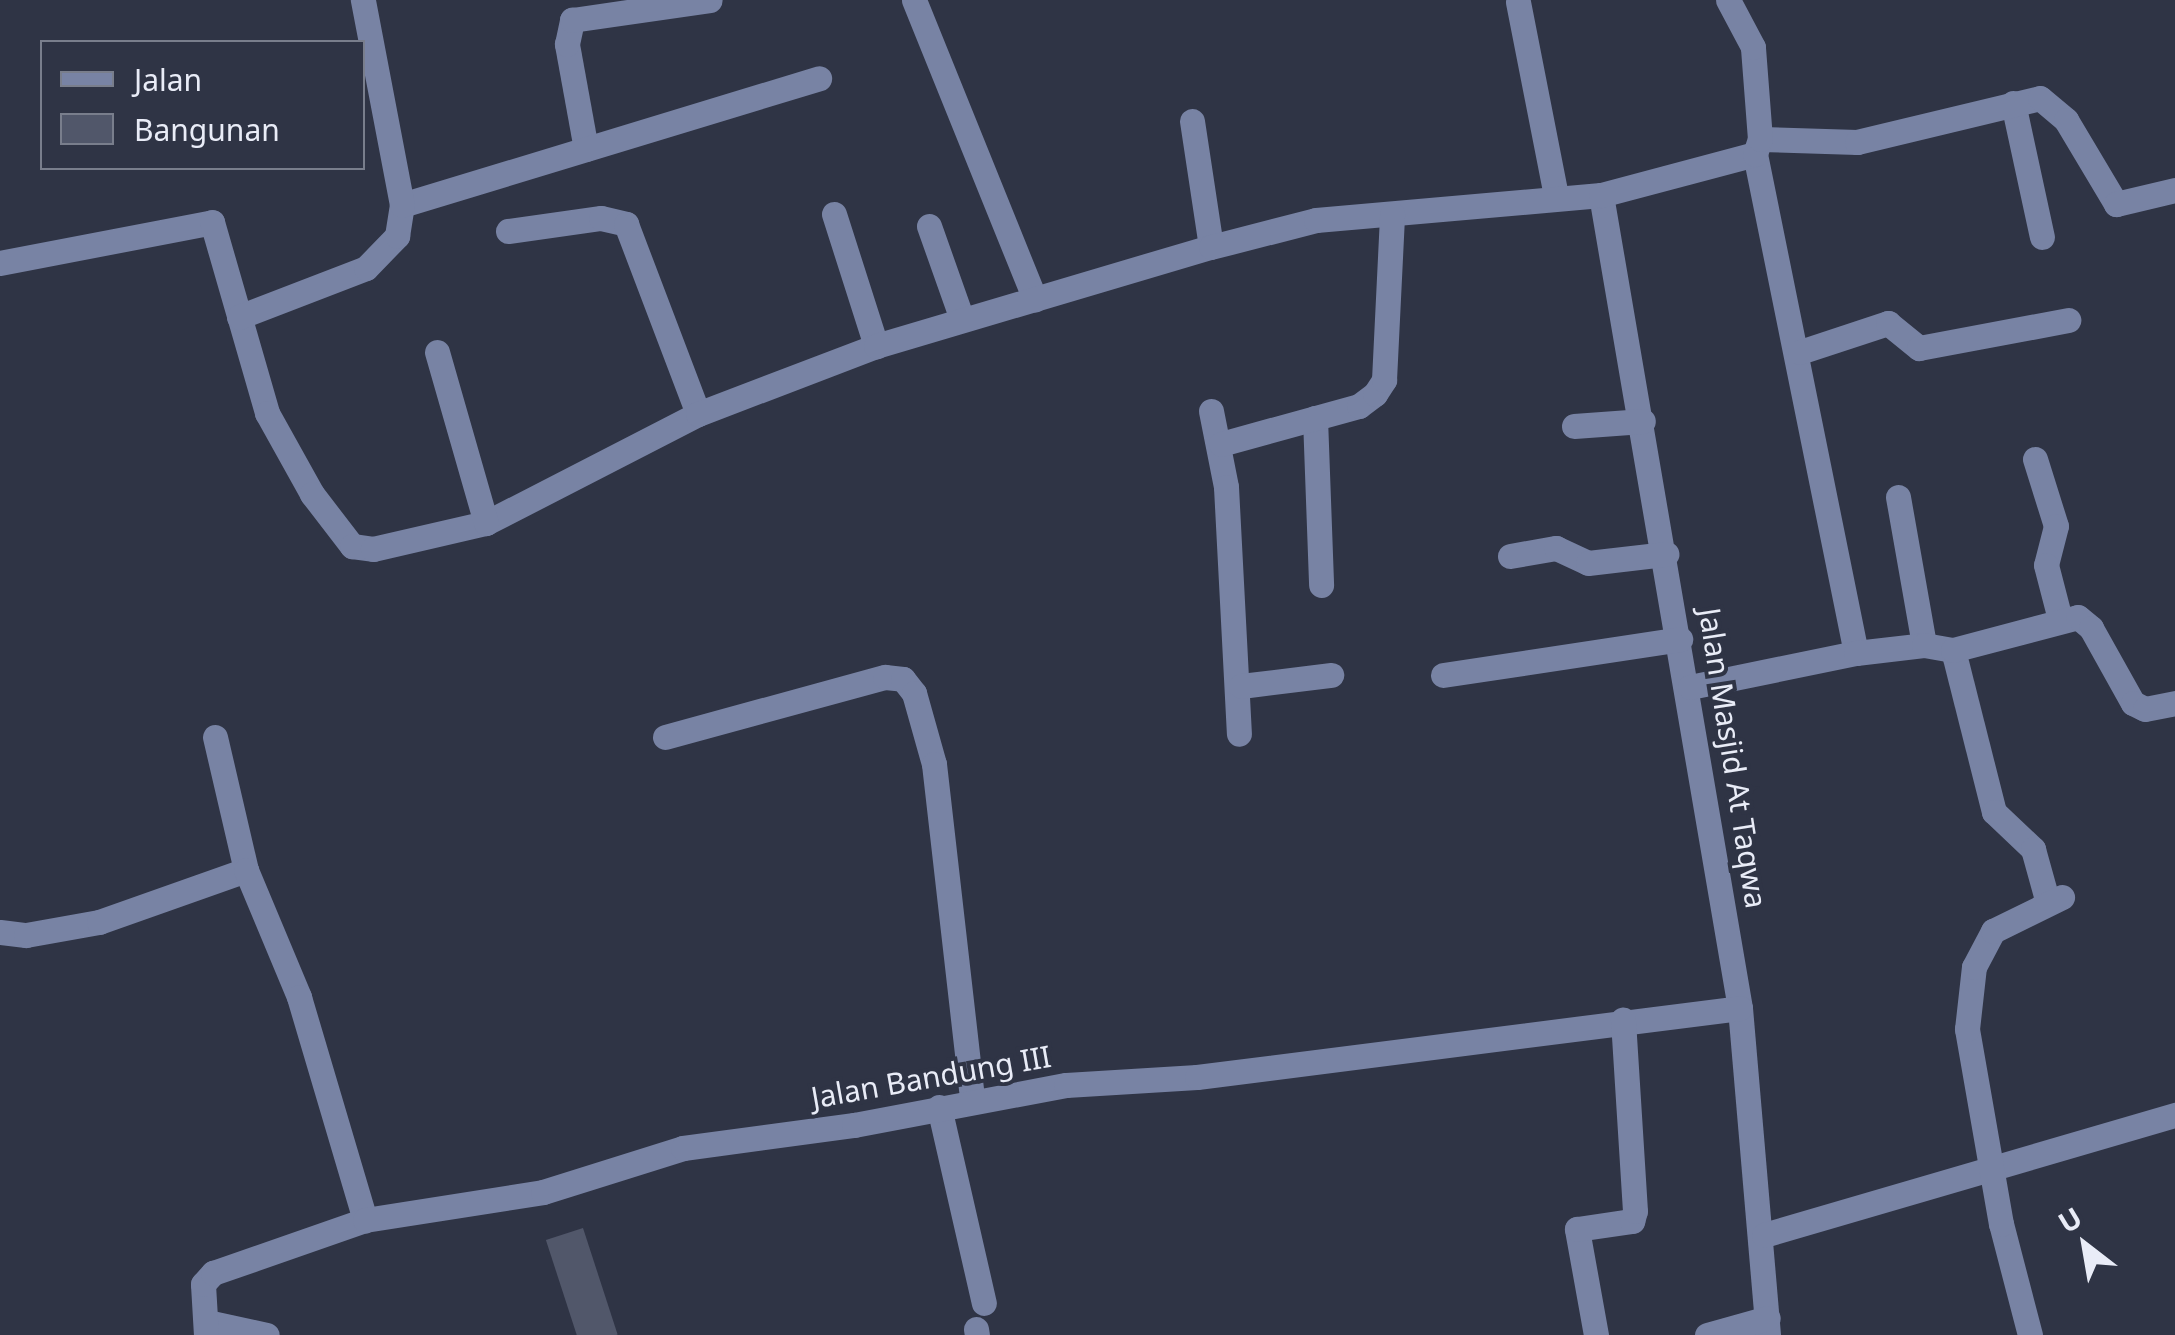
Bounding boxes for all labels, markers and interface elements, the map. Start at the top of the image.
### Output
legend [40,40,365,170]
text: Jalan [134,59,202,100]
text: Bangunan [134,109,280,150]
street label: Jalan Masjid At Taqwa [1691,605,1775,911]
street label: Jalan Bandung III [808,1038,1054,1116]
north arrow [2035,1195,2135,1295]
text: U [2051,1198,2088,1241]

